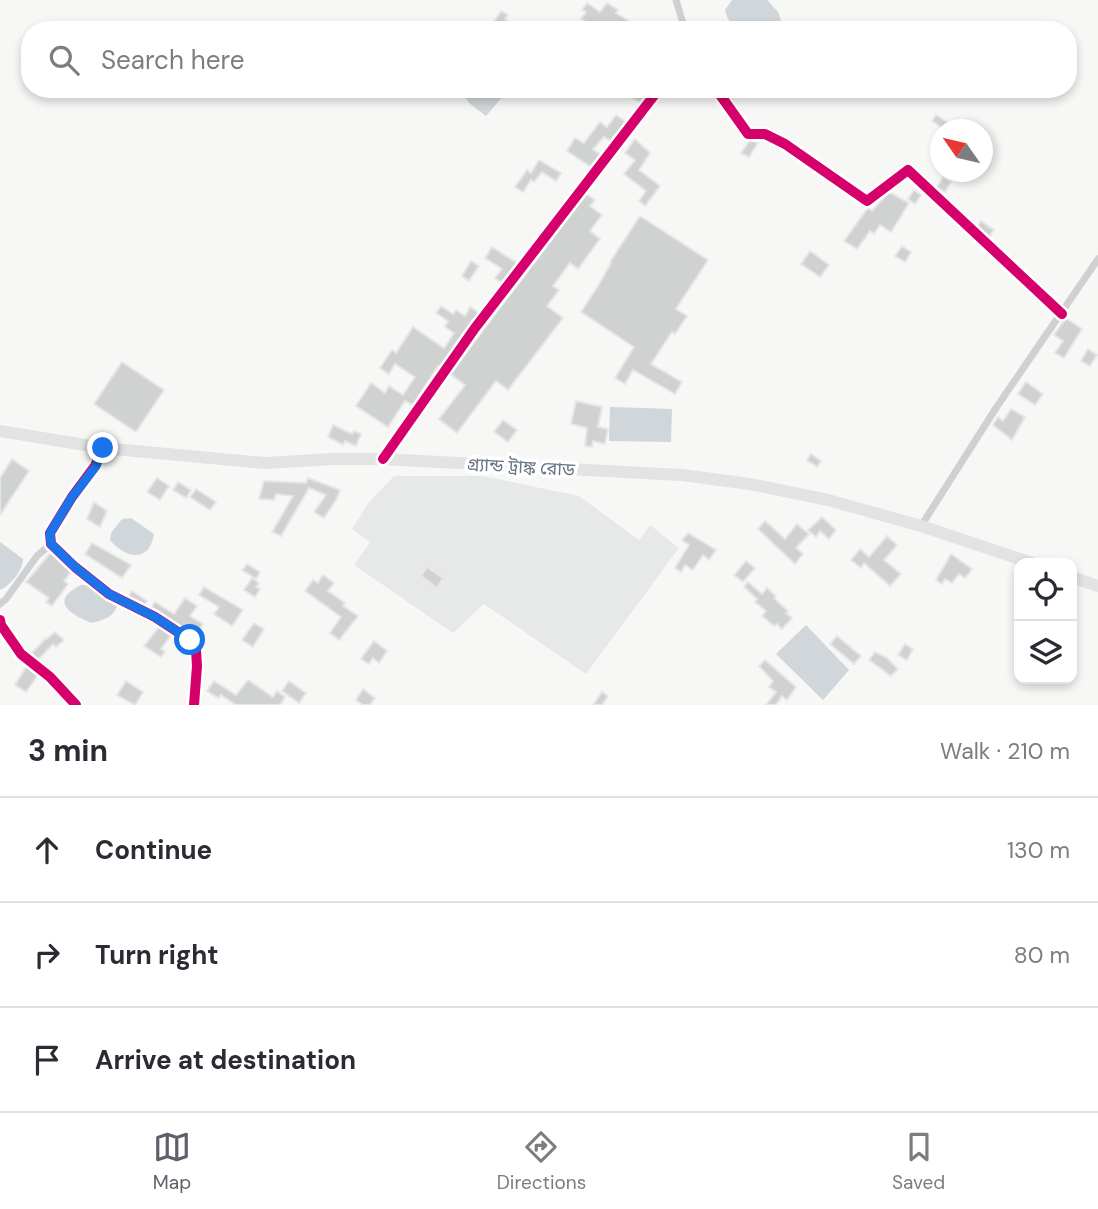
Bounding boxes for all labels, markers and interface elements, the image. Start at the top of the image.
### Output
search box [21,21,1077,98]
icon: search [45,41,83,79]
text: Search here [101,43,244,77]
north arrow [930,119,993,182]
route end [87,432,118,463]
street label: গ্র্যান্ড ট্রাঙ্ক রোড [466,452,576,482]
map controls [1014,558,1077,684]
button: locate [1014,558,1077,621]
button: layers [1014,621,1077,684]
route start [174,624,205,655]
text: 3 min [28,731,108,770]
text: Walk · 210 m [940,736,1070,766]
icon: ahead [28,831,66,869]
text: Continue [95,833,212,867]
text: 130 m [1007,835,1070,865]
icon: right [28,936,66,974]
text: Turn right [95,938,219,972]
text: 80 m [1014,940,1070,970]
icon: arrive [28,1041,66,1079]
text: Arrive at destination [95,1043,356,1077]
tab: Map [153,1128,191,1195]
tab: Directions [497,1128,586,1195]
tab: Saved [892,1128,945,1195]

